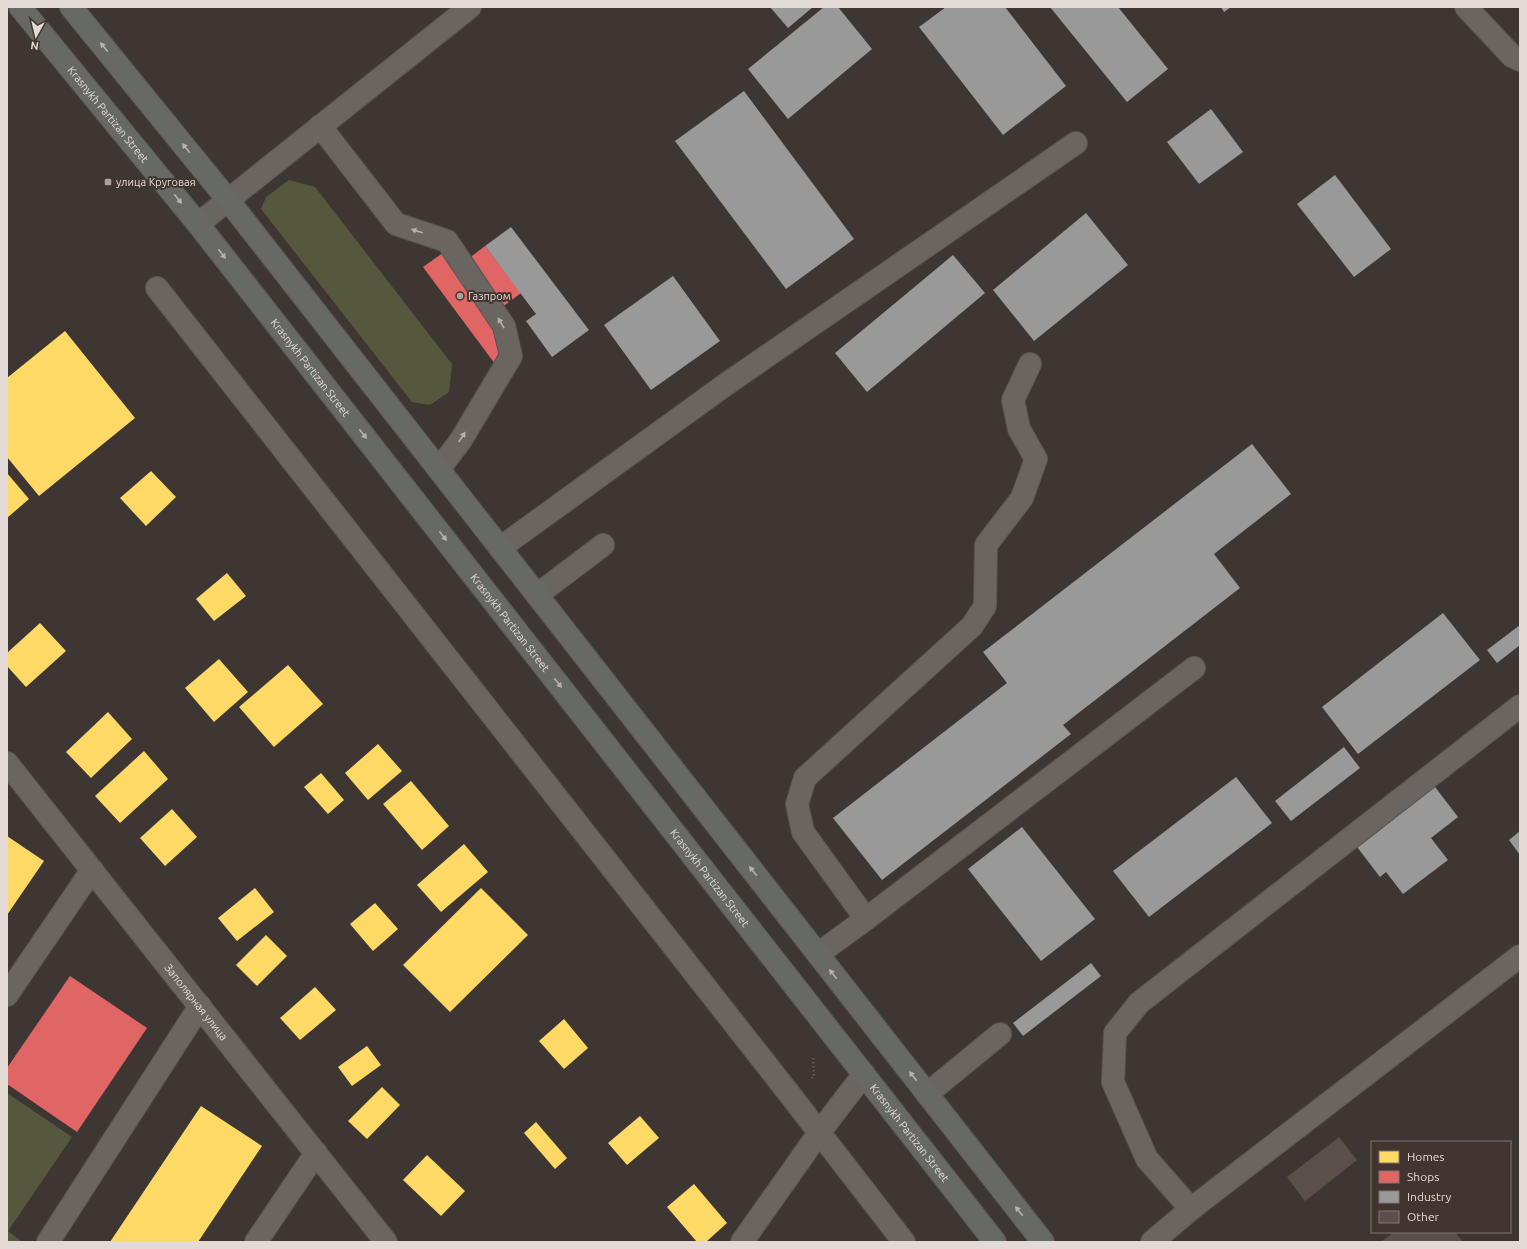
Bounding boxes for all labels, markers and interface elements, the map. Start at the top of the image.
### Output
north arrow [16,16,56,56]
text: N [30,39,40,52]
one-way arrow [99,41,108,52]
street label: Krasnykh Partizan Street [65,64,152,165]
one-way arrow [181,142,190,153]
place label: улица Круговая [116,176,196,188]
marker: улица Круговая [103,177,113,187]
one-way arrow [174,194,183,205]
one-way arrow [410,228,422,234]
one-way arrow [218,249,227,260]
place label: Газпром [468,290,511,302]
marker: Газпром [455,291,465,301]
street label: Krasnykh Partizan Street [268,316,353,419]
one-way arrow [498,317,504,328]
one-way arrow [358,428,367,439]
one-way arrow [458,432,466,442]
one-way arrow [439,531,447,542]
street label: Krasnykh Partizan Street [468,571,553,674]
one-way arrow [553,677,562,688]
street label: Krasnykh Partizan Street [668,827,752,930]
one-way arrow [749,866,757,877]
street label: Заполярная улица [162,962,230,1043]
one-way arrow [829,968,837,979]
one-way arrow [909,1070,918,1081]
street label: Krasnykh Partizan Street [868,1082,952,1185]
legend [1371,1141,1511,1233]
text: Homes [1407,1150,1445,1163]
text: Shops [1407,1170,1439,1183]
text: Industry [1407,1190,1452,1203]
one-way arrow [1015,1206,1024,1217]
text: Other [1407,1210,1440,1223]

